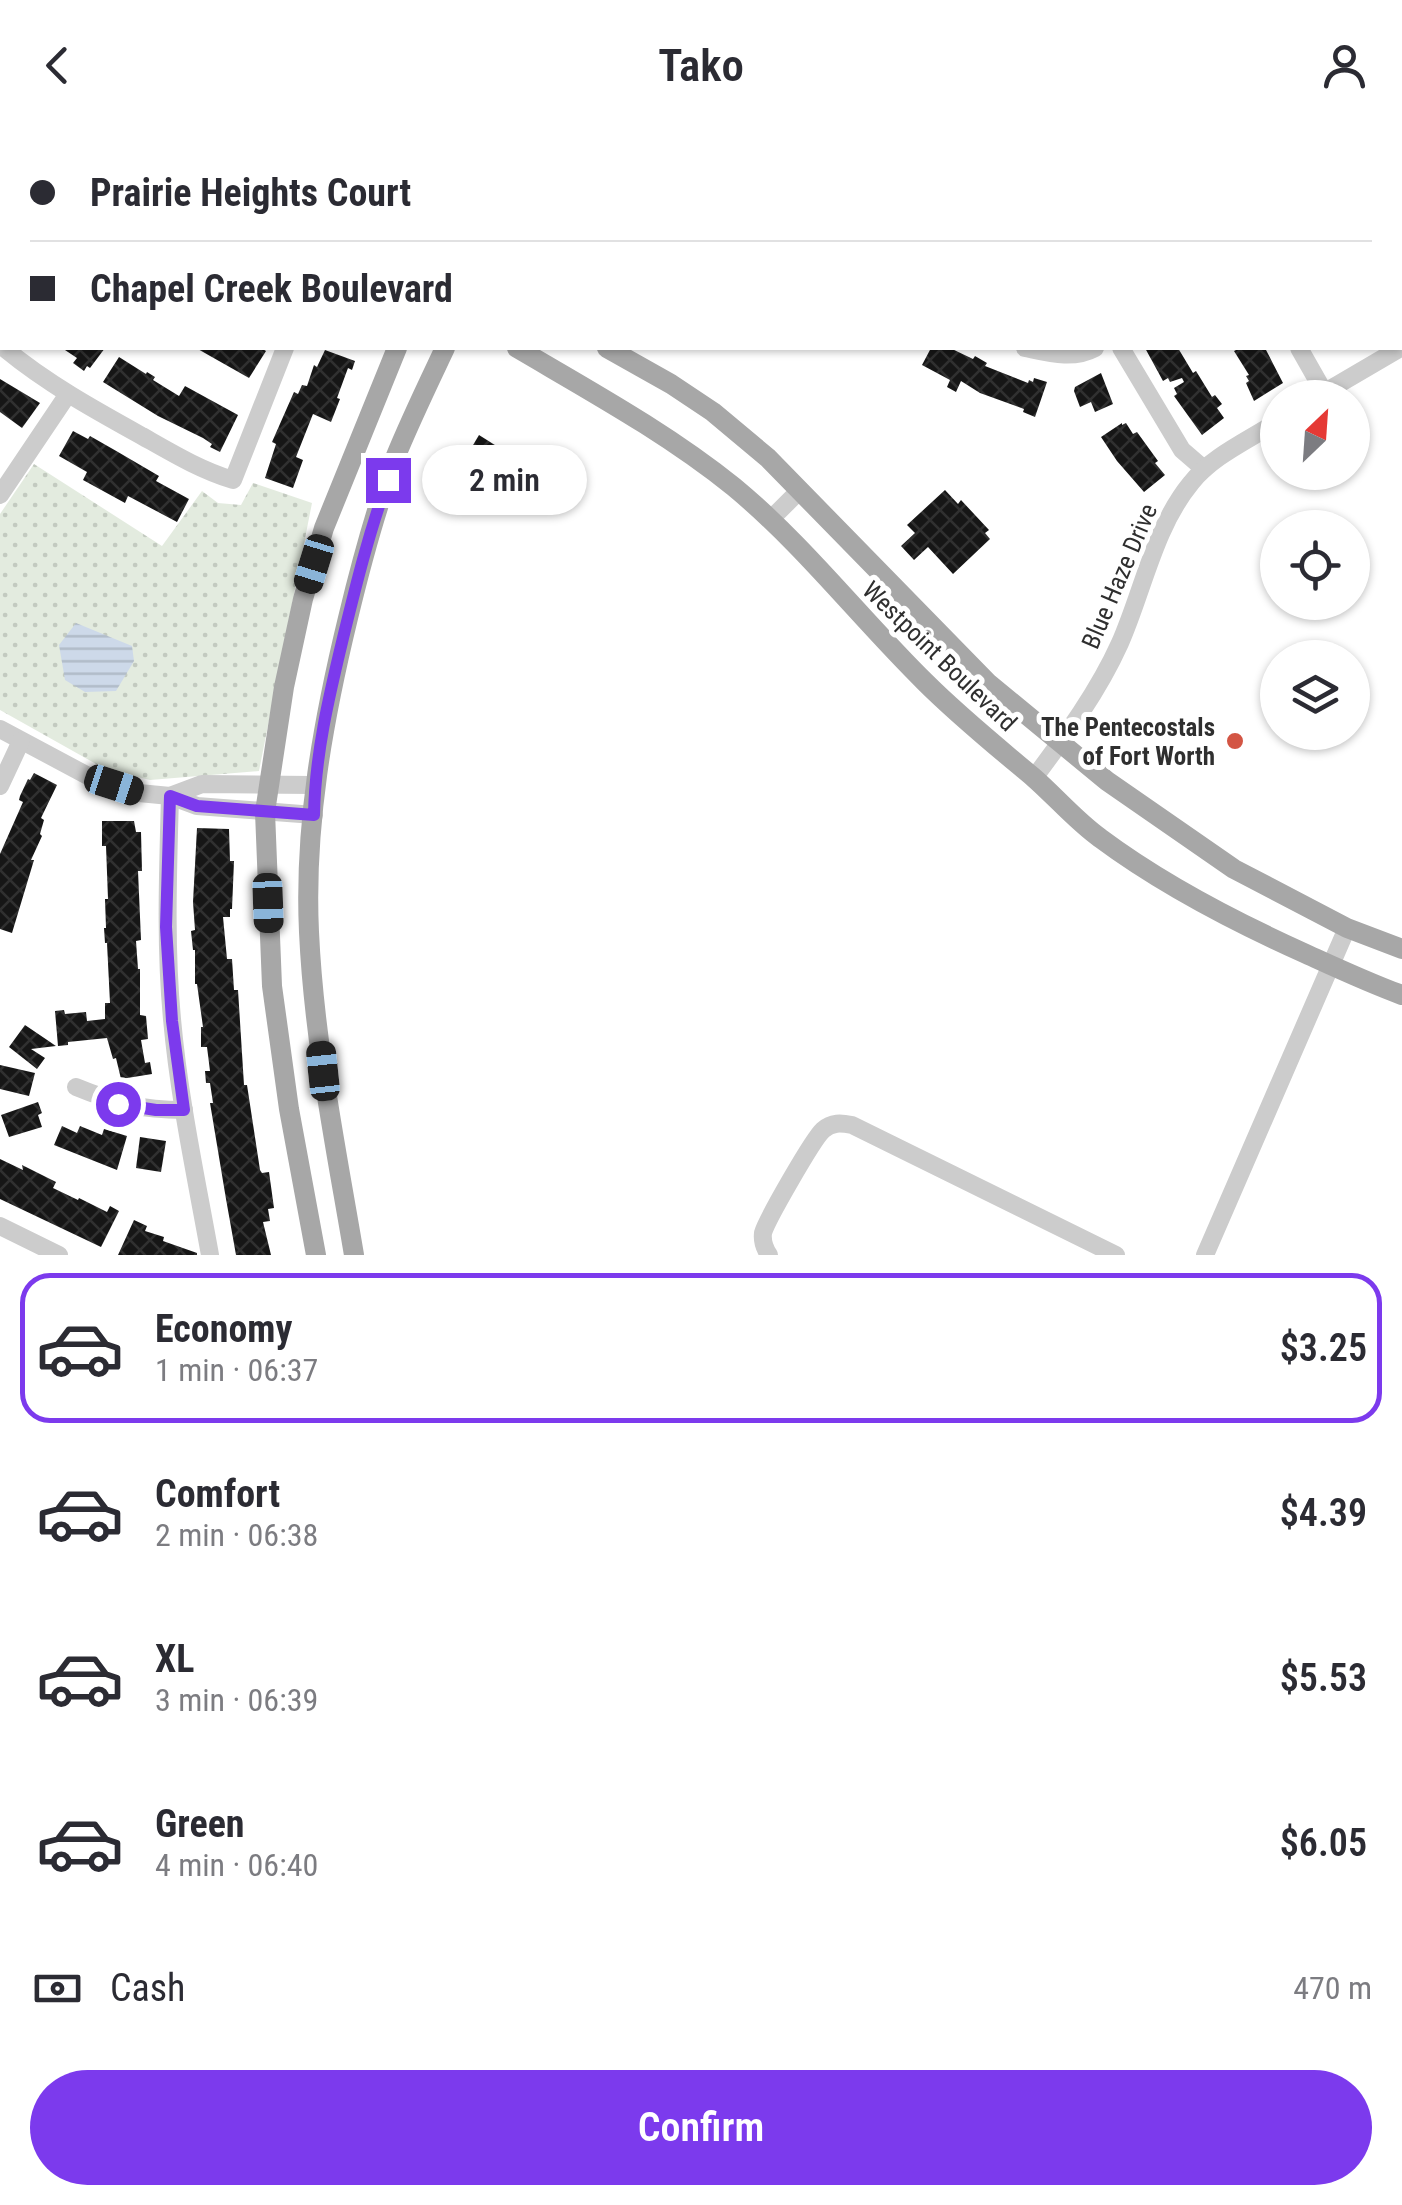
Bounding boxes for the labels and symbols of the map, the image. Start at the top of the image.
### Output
north arrow [1260,380,1370,490]
callout: 2 min [423,445,588,515]
route end [366,458,411,503]
street label: Blue Haze Drive [1076,499,1163,653]
car [291,531,337,597]
street label: Westpoint Boulevard [857,575,1023,737]
place label: The Pentecostals of Fort Worth [1041,713,1215,771]
marker: The Pentecostals of Fort Worth [1224,730,1246,752]
car [81,761,147,809]
car [252,872,284,934]
car [305,1040,341,1102]
route start [96,1082,141,1127]

